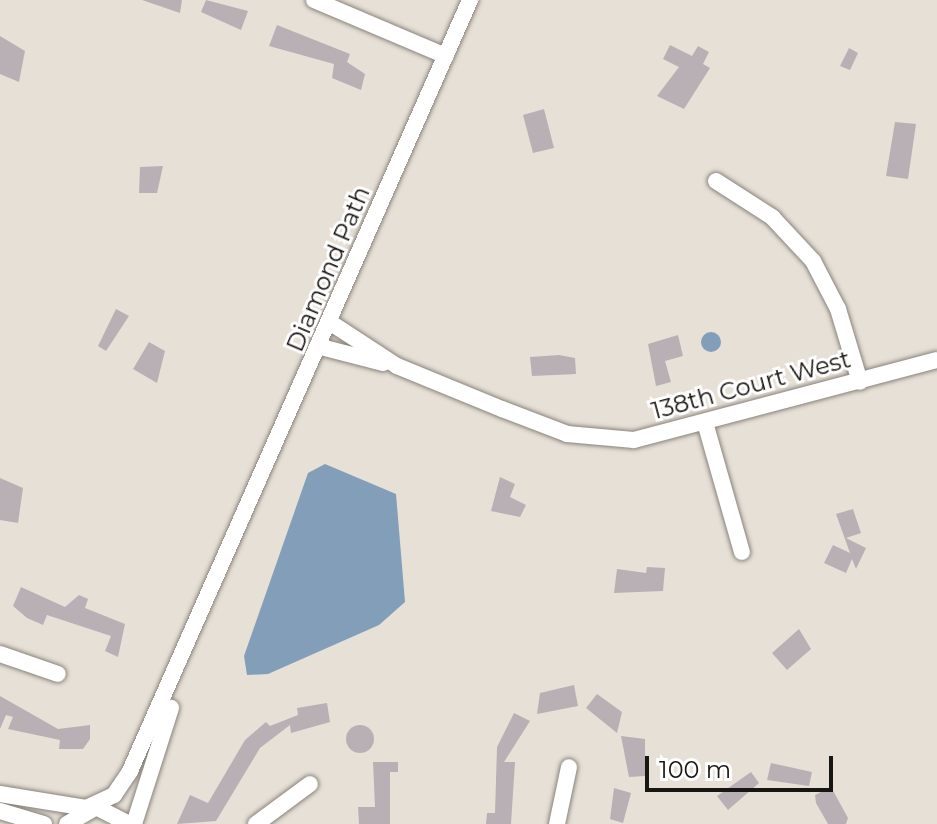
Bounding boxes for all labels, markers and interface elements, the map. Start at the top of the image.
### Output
street label: Diamond Path [280,182,376,356]
street label: 138th Court West [648,345,854,425]
scale bar [649,740,837,790]
text: 100 m [659,755,731,784]

